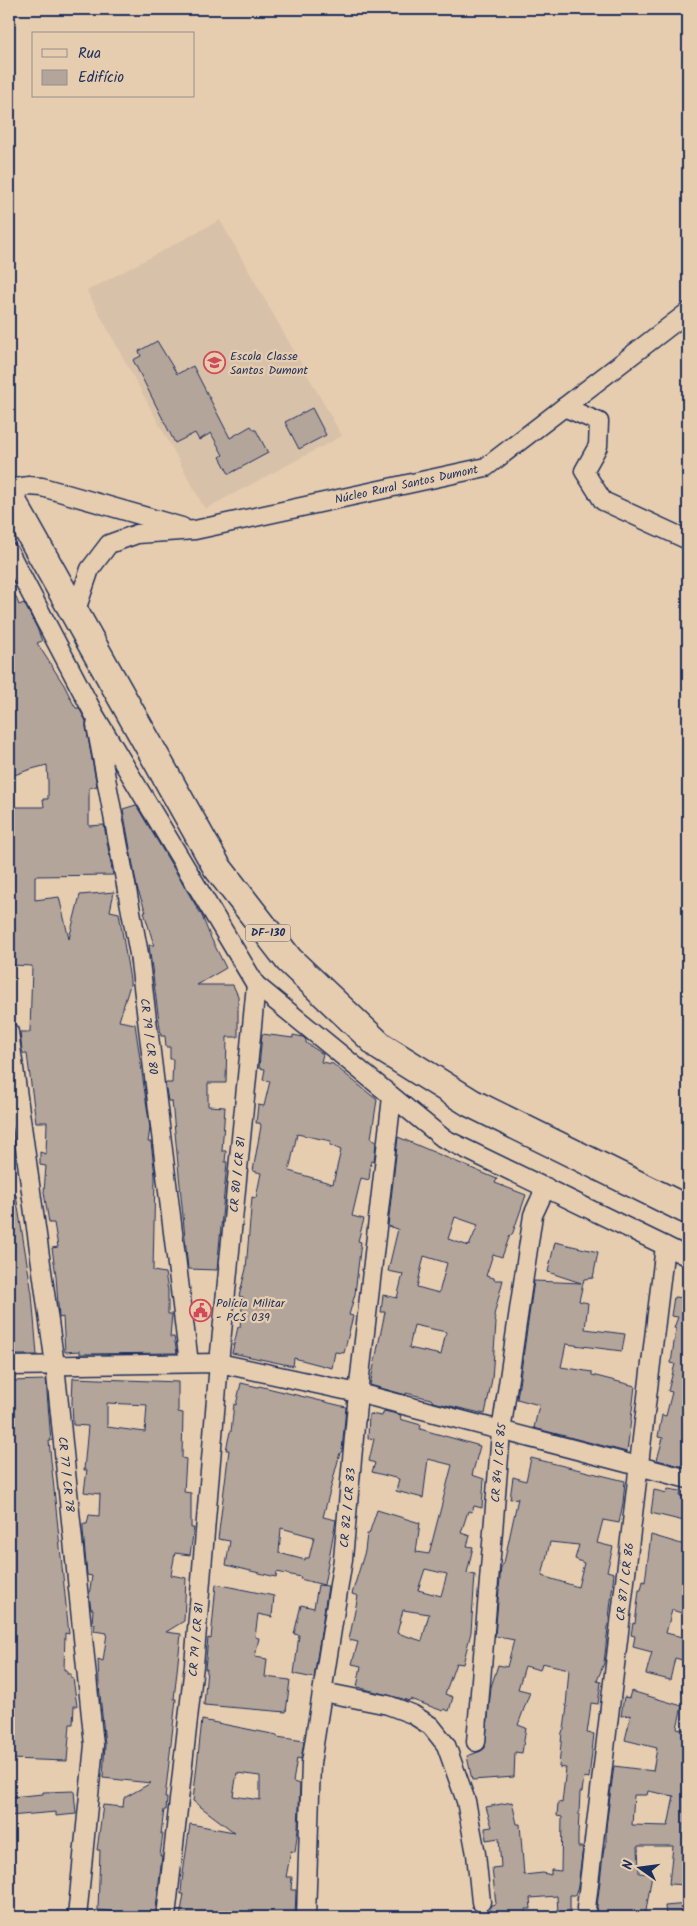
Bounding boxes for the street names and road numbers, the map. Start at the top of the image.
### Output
street label: Núcleo Rural Santos Dumont [333,459,480,509]
road number: DF-130 [246,924,290,941]
street label: CR 79 / CR 80 [135,997,163,1076]
street label: CR 80 / CR 81 [224,1135,251,1213]
street label: CR 84 / CR 85 [486,1420,512,1503]
street label: CR 77 / CR 78 [53,1436,80,1514]
street label: CR 82 / CR 83 [335,1467,361,1549]
street label: CR 87 / CR 86 [611,1542,639,1622]
street label: CR 79 / CR 81 [183,1602,209,1678]

